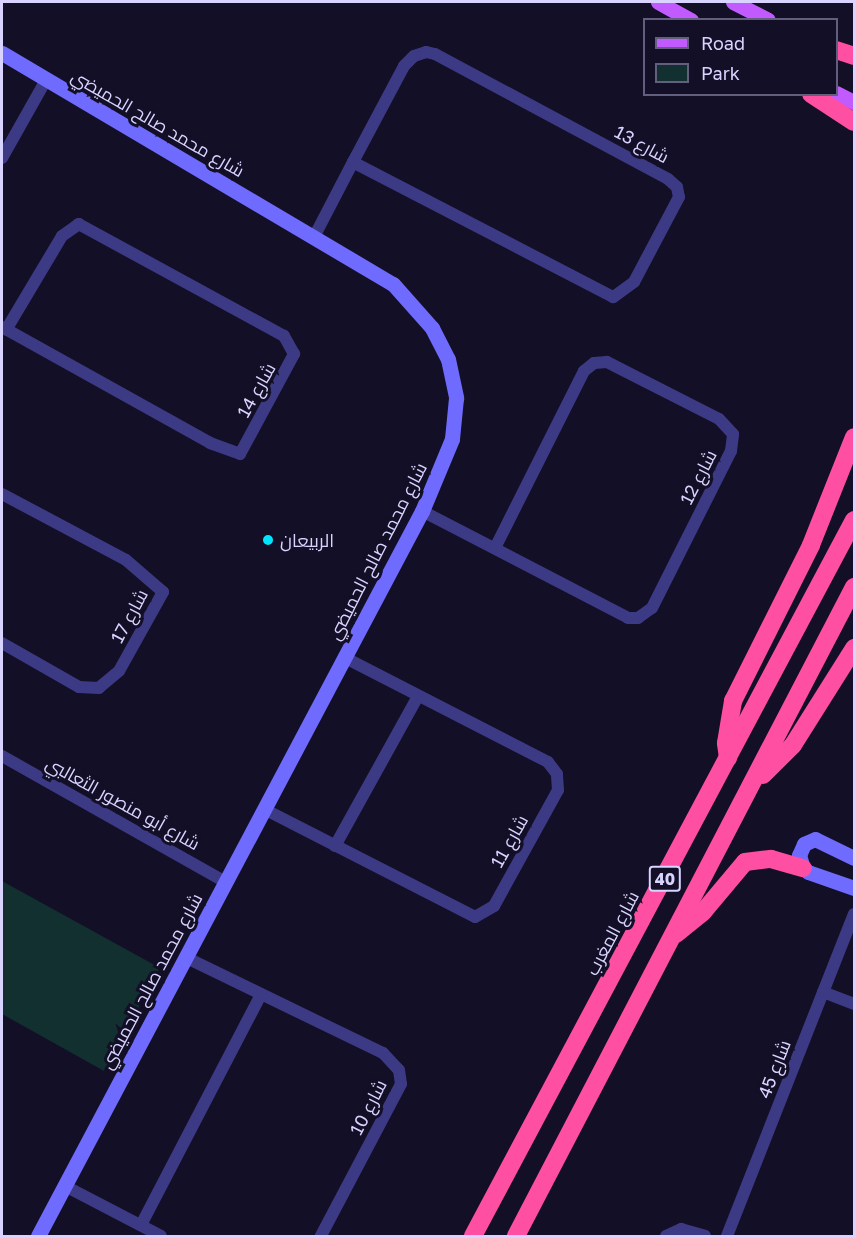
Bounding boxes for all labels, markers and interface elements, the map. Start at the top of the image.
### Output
legend [643,18,838,96]
text: Road [701,32,745,54]
text: Park [701,62,740,84]
street label: شارع محمد صالح الحميضي [68,65,248,181]
street label: شارع 13 [611,121,673,167]
street label: شارع 14 [232,359,280,421]
street label: شارع 12 [675,446,721,508]
street label: شارع محمد صالح الحميضي [323,459,431,643]
place label: الربيعان [280,529,334,551]
marker: الربيعان [261,533,275,547]
street label: شارع 17 [106,585,152,647]
street label: شارع أبو منصور الثعالبي [42,752,204,854]
street label: شارع 11 [486,811,532,871]
road number: 40 [648,866,682,892]
street label: شارع المغرب [581,887,643,979]
street label: شارع محمد صالح الحميضي [95,889,207,1073]
street label: شارع 45 [753,1037,795,1101]
street label: شارع 10 [345,1076,391,1138]

